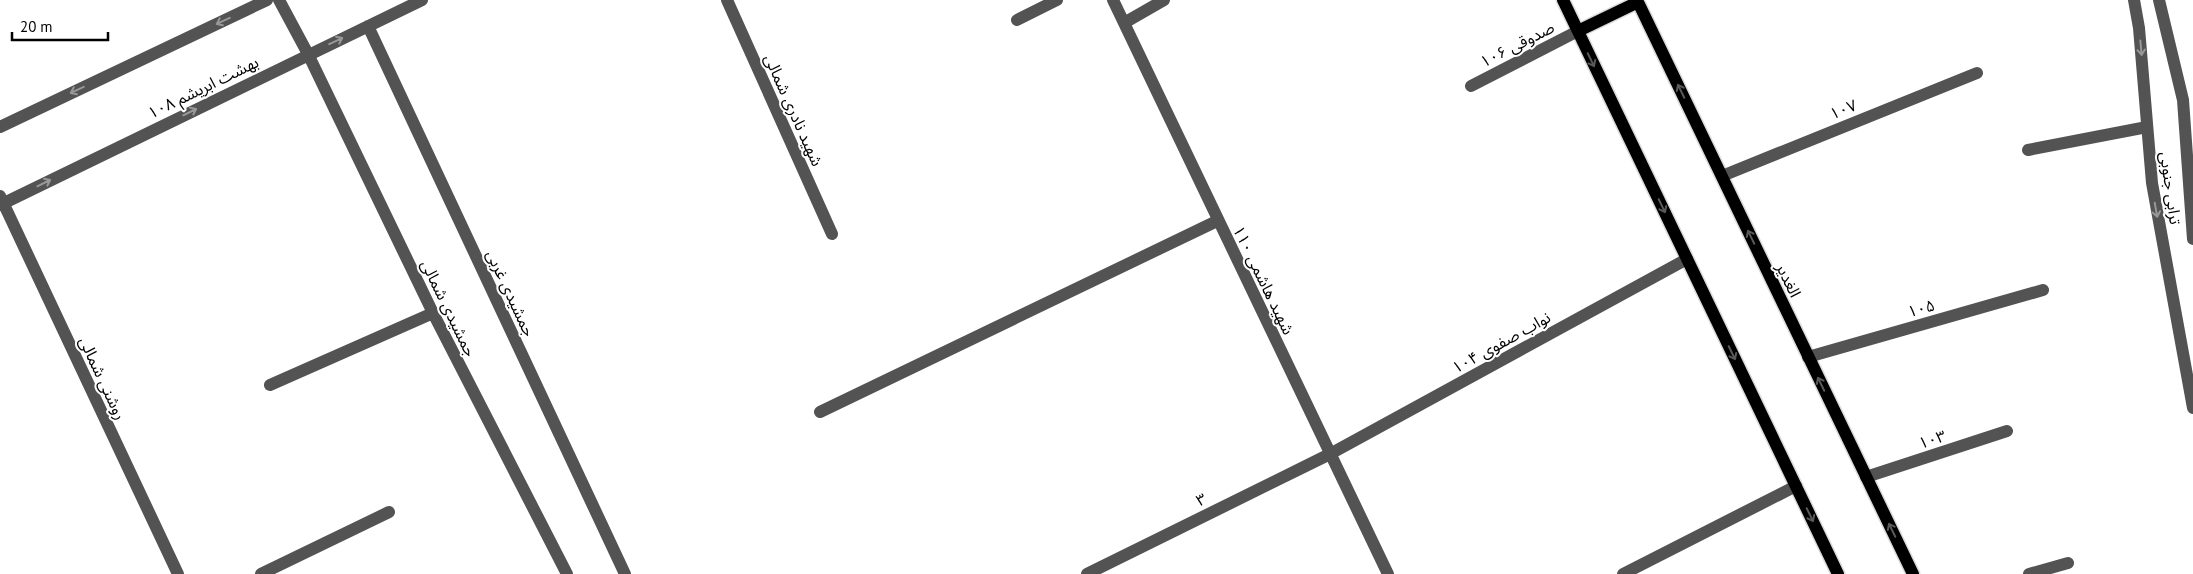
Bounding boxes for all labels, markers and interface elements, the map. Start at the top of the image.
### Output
scale bar [12,10,109,42]
text: 20 m [20,17,53,36]
one-way arrow [216,17,231,26]
street label: صدوقی ۱۰۶ [1476,17,1558,71]
one-way arrow [328,36,343,45]
one-way arrow [2136,40,2145,56]
street label: شهید نادری شمالی [760,51,828,169]
street label: بهشت ابریشم ۱۰۸ [144,52,263,125]
one-way arrow [1587,52,1596,67]
one-way arrow [1675,84,1685,99]
one-way arrow [69,86,84,96]
street label: ۱۰۷ [1827,95,1859,123]
one-way arrow [182,107,197,116]
street label: ترابی جنوبی [2156,150,2186,226]
one-way arrow [36,178,51,188]
one-way arrow [1657,198,1667,213]
one-way arrow [2152,201,2162,217]
street label: شهید هاشمی ۱۱۰ [1229,222,1299,338]
one-way arrow [1746,230,1755,245]
street label: جمشیدی غربی [482,247,540,339]
street label: جمشیدی شمالی [417,256,481,360]
street label: الغدیر [1772,259,1806,301]
street label: ۱۰۵ [1905,295,1937,321]
street label: نواب صفوی ۱۰۴ [1448,307,1554,377]
street label: روشنی شمالی [75,333,131,423]
one-way arrow [1728,345,1737,360]
one-way arrow [1816,377,1825,392]
street label: ۱۰۳ [1916,425,1948,453]
street label: ۳ [1193,488,1209,510]
one-way arrow [1806,507,1815,522]
one-way arrow [1886,523,1896,538]

